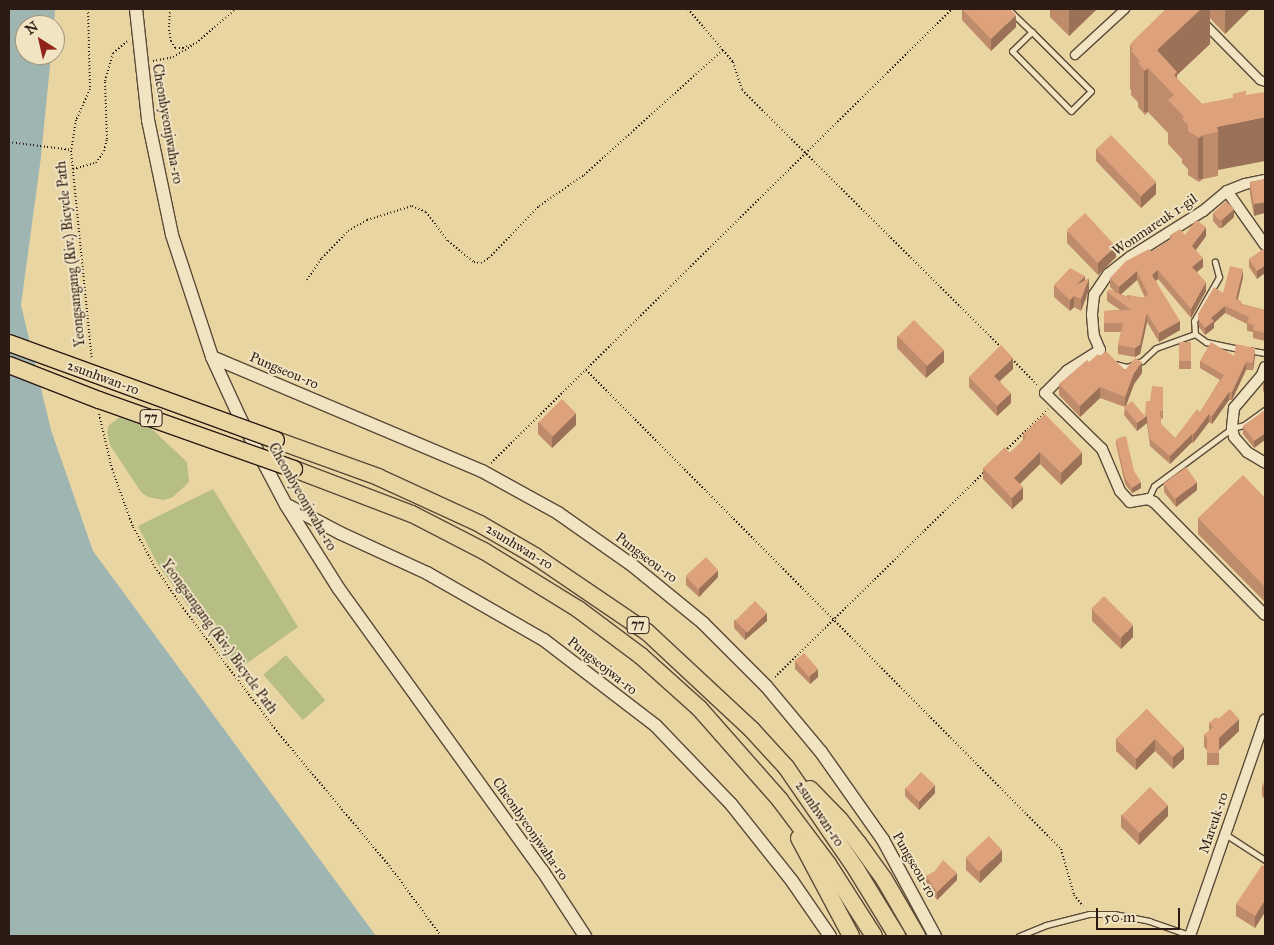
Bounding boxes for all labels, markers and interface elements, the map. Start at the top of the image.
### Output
north arrow [15,15,65,65]
text: N [22,18,41,38]
street label: Cheonbyeonjwaha-ro [148,63,186,185]
street label: Yeongsangang (Riv.) Bicycle Path [53,160,89,348]
street label: Wonmareuk 1-gil [1109,190,1201,260]
street label: Pungseou-ro [247,349,321,393]
street label: 2sunhwan-ro [65,357,141,399]
road number: 77 [138,408,164,428]
street label: Cheonbyeonjwaha-ro [264,440,340,554]
street label: 2sunhwan-ro [482,520,556,574]
street label: Pungseou-ro [612,529,680,587]
street label: Yeongsangang (Riv.) Bicycle Path [157,556,281,718]
road number: 77 [626,616,650,634]
street label: Pungseojwa-ro [564,633,640,699]
street label: Cheonbyeonjwaha-ro [488,774,572,884]
street label: 2sunhwan-ro [791,778,847,850]
street label: Mareuk-ro [1196,790,1232,856]
street label: Pungseou-ro [888,829,940,901]
scale bar [1099,898,1183,930]
text: 50 m [1104,908,1136,926]

